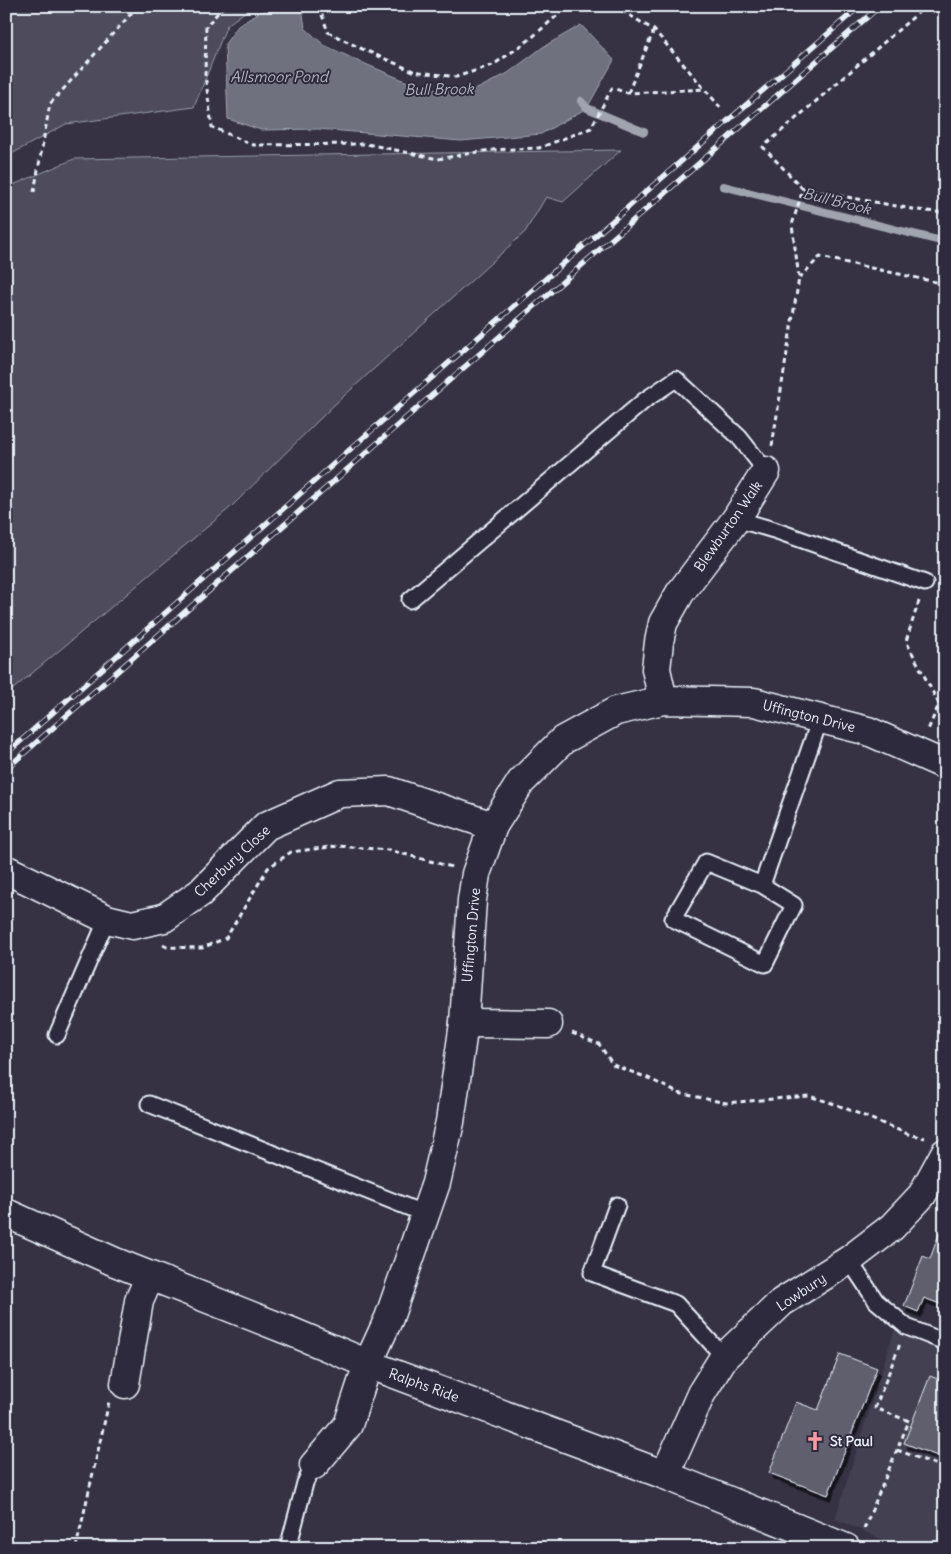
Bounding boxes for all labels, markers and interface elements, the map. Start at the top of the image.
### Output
water label: Allsmoor Pond [230,67,330,86]
water label: Bull Brook [404,79,475,99]
water label: Bull Brook [801,183,874,219]
street label: Blewburton Walk [690,477,766,575]
street label: Uffington Drive [761,696,857,736]
street label: Cherbury Close [190,821,274,901]
street label: Uffington Drive [458,887,484,983]
street label: Lowbury [773,1269,829,1315]
street label: Ralphs Ride [386,1364,462,1406]
church icon: St Paul [804,1430,826,1452]
place label: St Paul [830,1432,873,1450]

